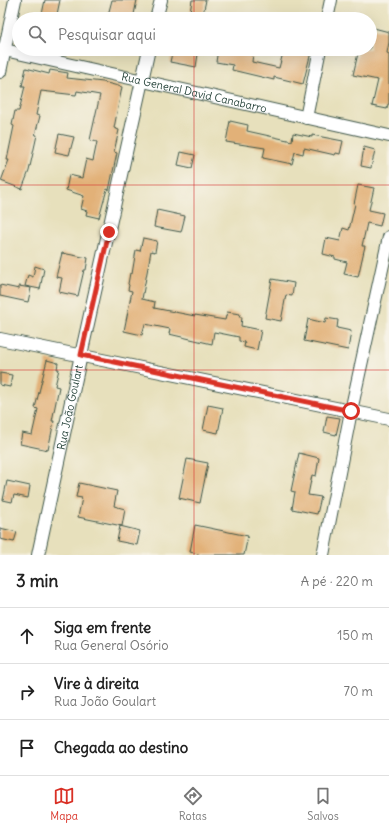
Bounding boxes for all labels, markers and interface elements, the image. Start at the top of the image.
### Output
search box [12,12,377,56]
icon: search [26,23,48,45]
text: Pesquisar aqui [58,25,156,44]
street label: Rua General David Canabarro [120,69,268,115]
route end [100,223,118,241]
street label: Rua João Goulart [54,363,86,451]
route start [342,402,360,420]
text: 3 min [16,570,58,592]
text: A pé · 220 m [301,573,373,590]
text: Siga em frente [54,618,151,637]
icon: ahead [16,625,38,647]
text: 150 m [337,627,373,644]
text: Rua General Osório [54,637,169,654]
text: Vire à direita [54,674,139,693]
icon: right [16,681,38,703]
text: 70 m [344,683,373,700]
text: Rua João Goulart [54,693,156,710]
icon: arrive [16,737,38,759]
text: Chegada ao destino [54,738,188,757]
tab: Mapa [50,785,78,823]
tab: Rotas [179,785,207,823]
tab: Salvos [307,785,339,823]

